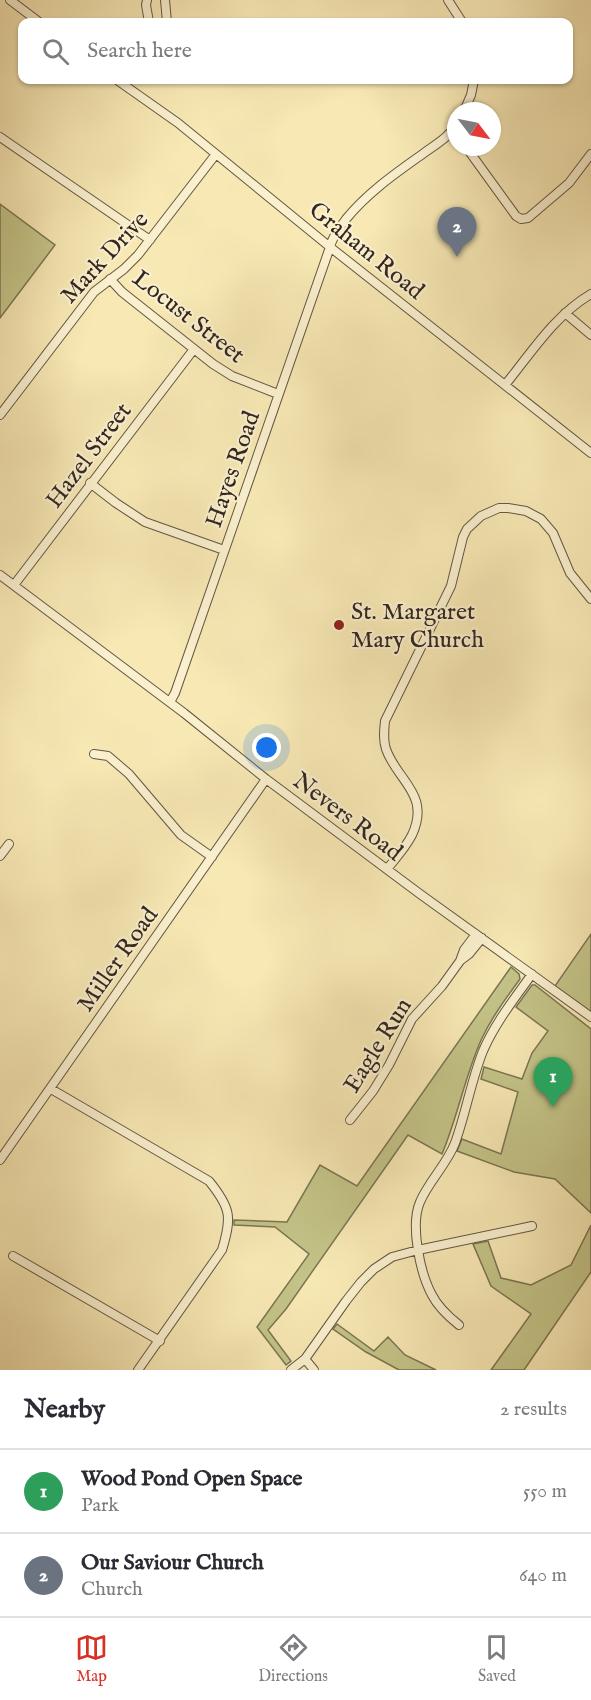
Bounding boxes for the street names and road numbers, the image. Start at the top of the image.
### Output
street label: Graham Road [302,195,430,307]
street label: Mark Drive [54,205,156,311]
street label: Locust Street [126,264,251,371]
street label: Hazel Street [39,397,139,515]
street label: Hayes Road [199,407,268,532]
street label: Nevers Road [286,766,408,869]
street label: Miller Road [71,901,166,1018]
street label: Eagle Run [337,992,420,1099]

